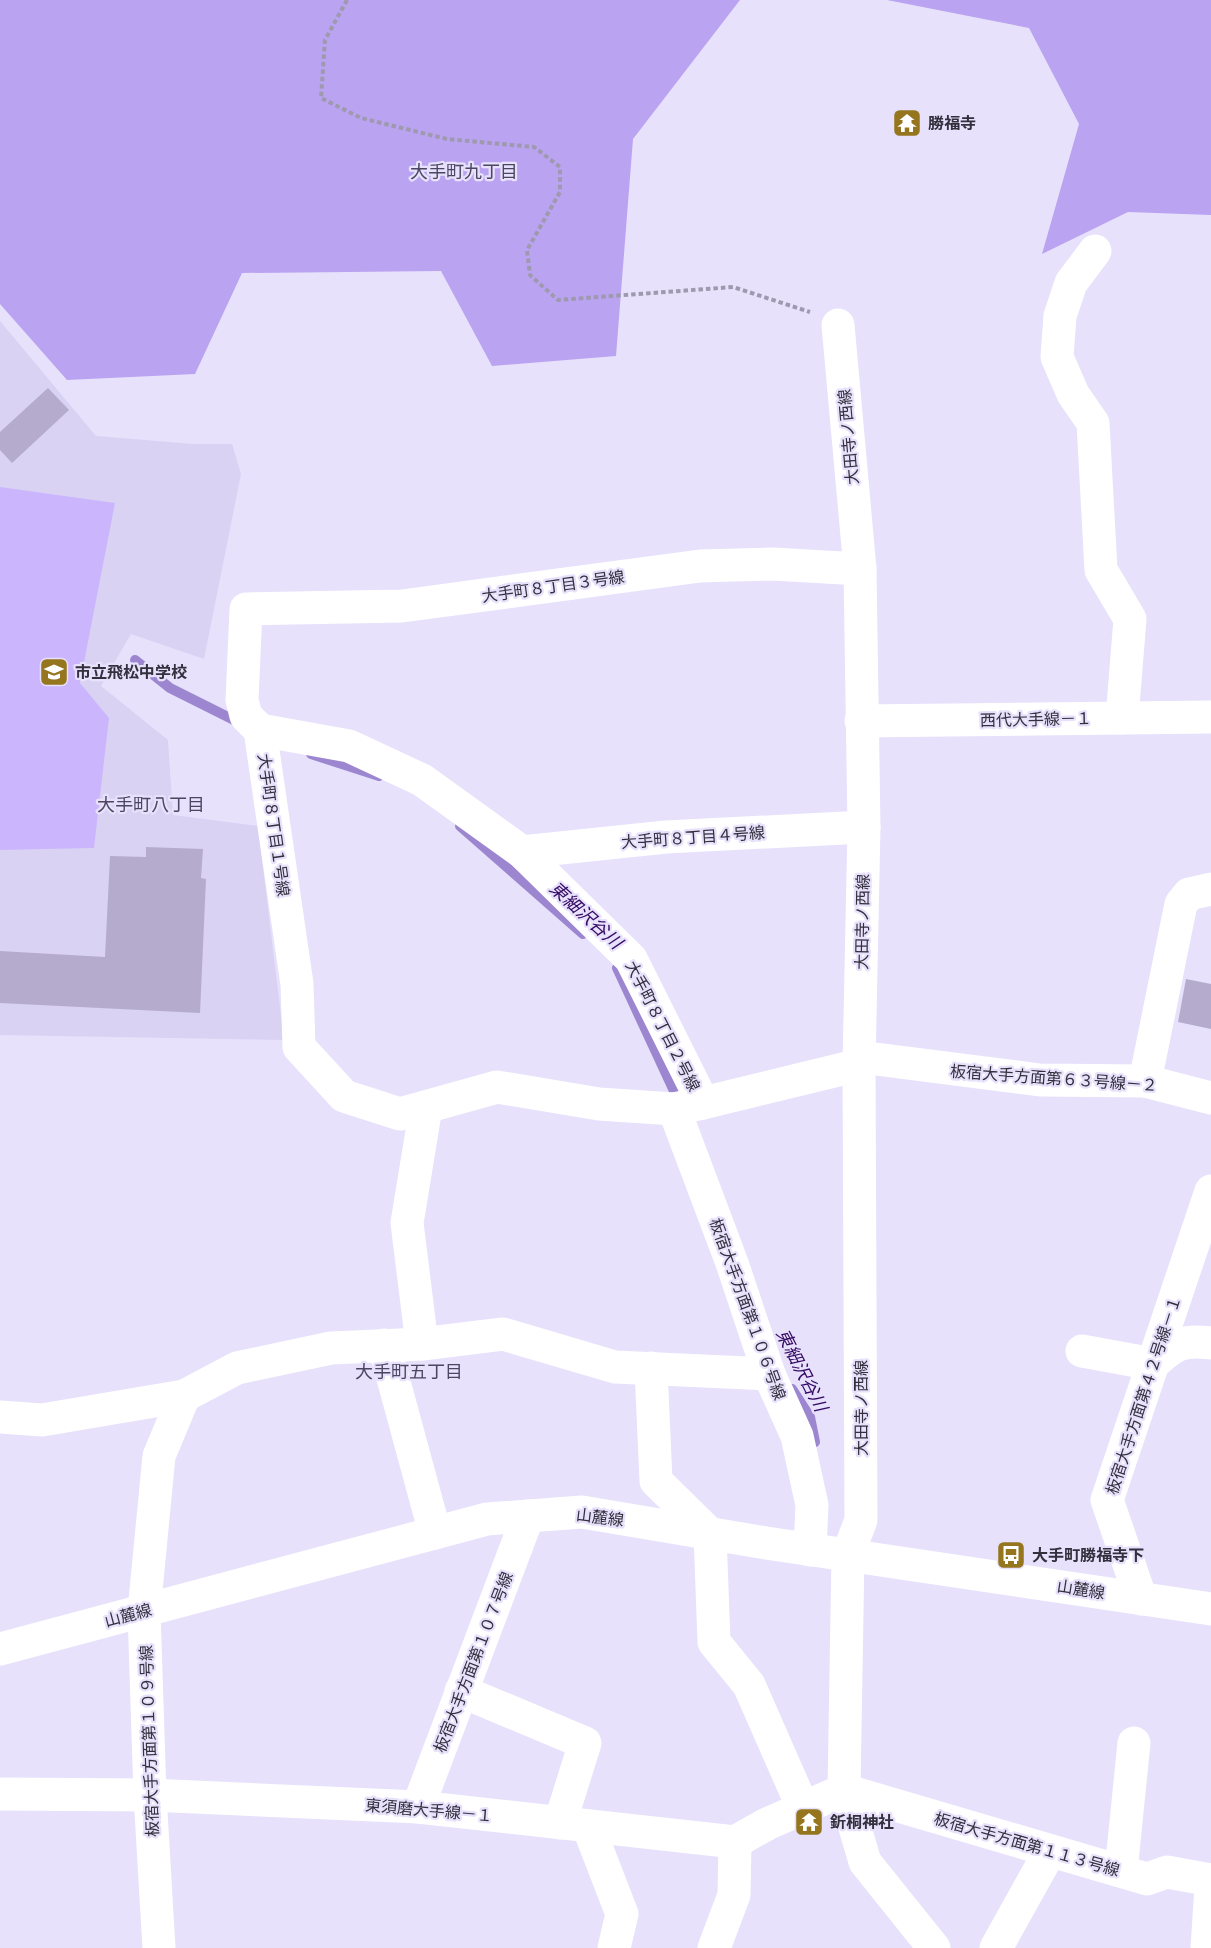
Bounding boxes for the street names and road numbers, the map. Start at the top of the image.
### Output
street label: 大田寺ノ西線 [835,388,861,486]
street label: 大手町８丁目３号線 [480,567,626,605]
street label: 西代大手線－１ [980,709,1092,729]
street label: 大手町８丁目１号線 [255,752,293,898]
street label: 大手町８丁目４号線 [621,823,765,851]
street label: 大田寺ノ西線 [852,874,872,970]
street label: 大手町８丁目２号線 [622,958,704,1094]
street label: 板宿大手方面第６３号線－２ [950,1062,1158,1094]
street label: 板宿大手方面第１０６号線 [707,1216,789,1402]
street label: 板宿大手方面第４２号線－１ [1102,1293,1184,1497]
street label: 大田寺ノ西線 [852,1360,870,1456]
street label: 山麓線 [575,1505,625,1529]
street label: 板宿大手方面第１０７号線 [430,1569,516,1755]
street label: 山麓線 [1056,1576,1106,1602]
street label: 山麓線 [102,1600,154,1630]
street label: 板宿大手方面第１０９号線 [137,1645,161,1837]
street label: 東須磨大手線－１ [364,1795,494,1825]
street label: 板宿大手方面第１１３号線 [932,1809,1122,1879]

